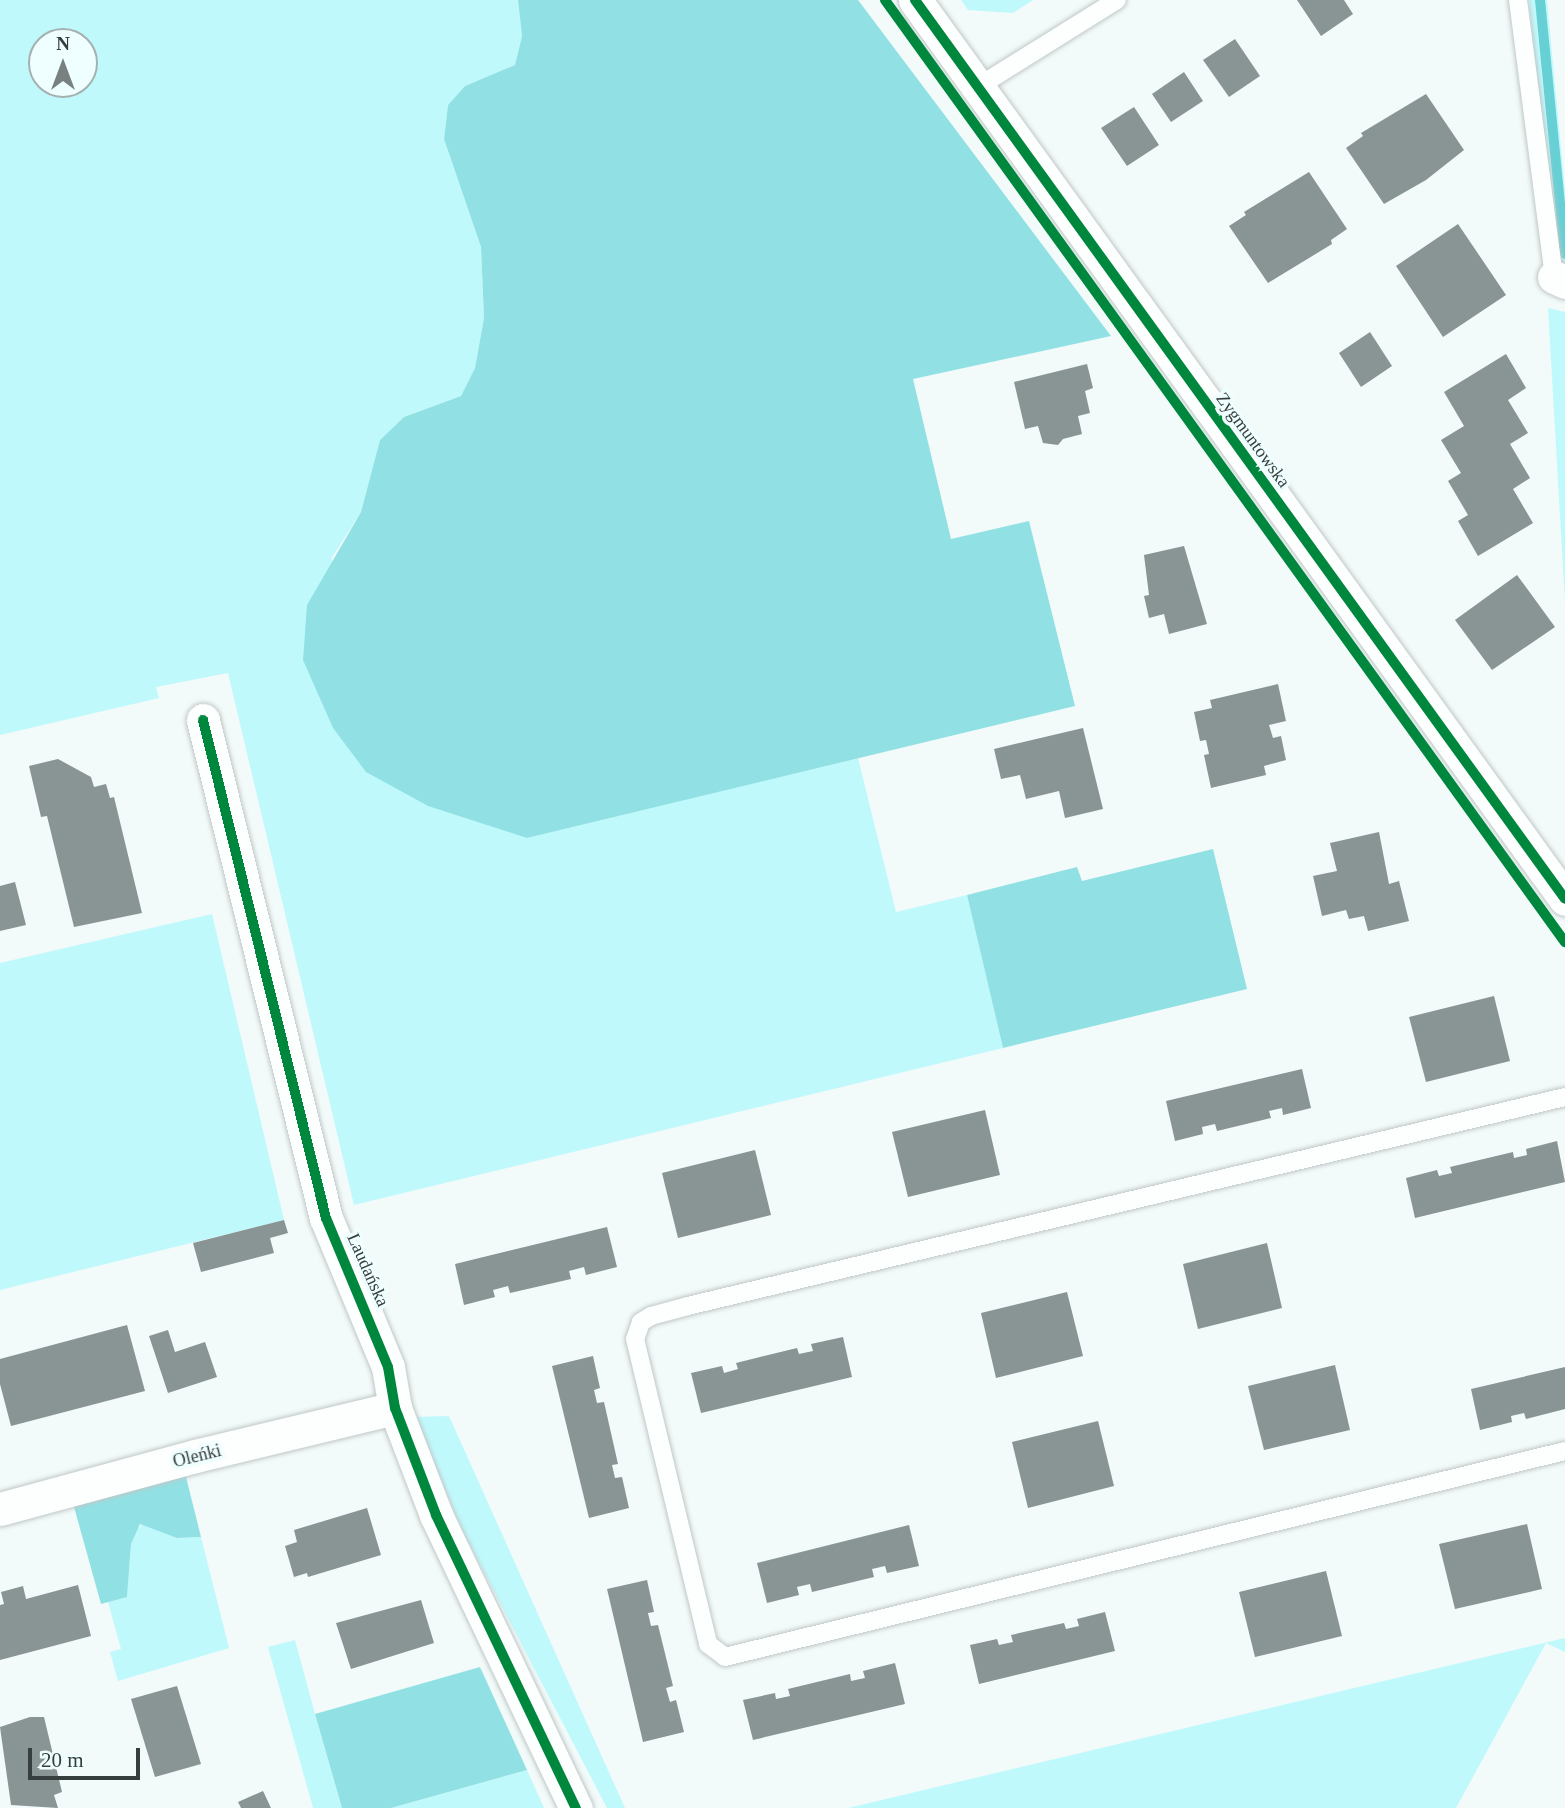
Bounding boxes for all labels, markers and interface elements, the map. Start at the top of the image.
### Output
north arrow [28,28,98,98]
text: N [56,33,70,54]
street label: Zygmuntowska [1211,388,1295,492]
street label: Laudańska [342,1230,394,1310]
street label: Oleńki [171,1440,223,1472]
scale bar [32,1734,144,1778]
text: 20 m [41,1748,84,1772]

